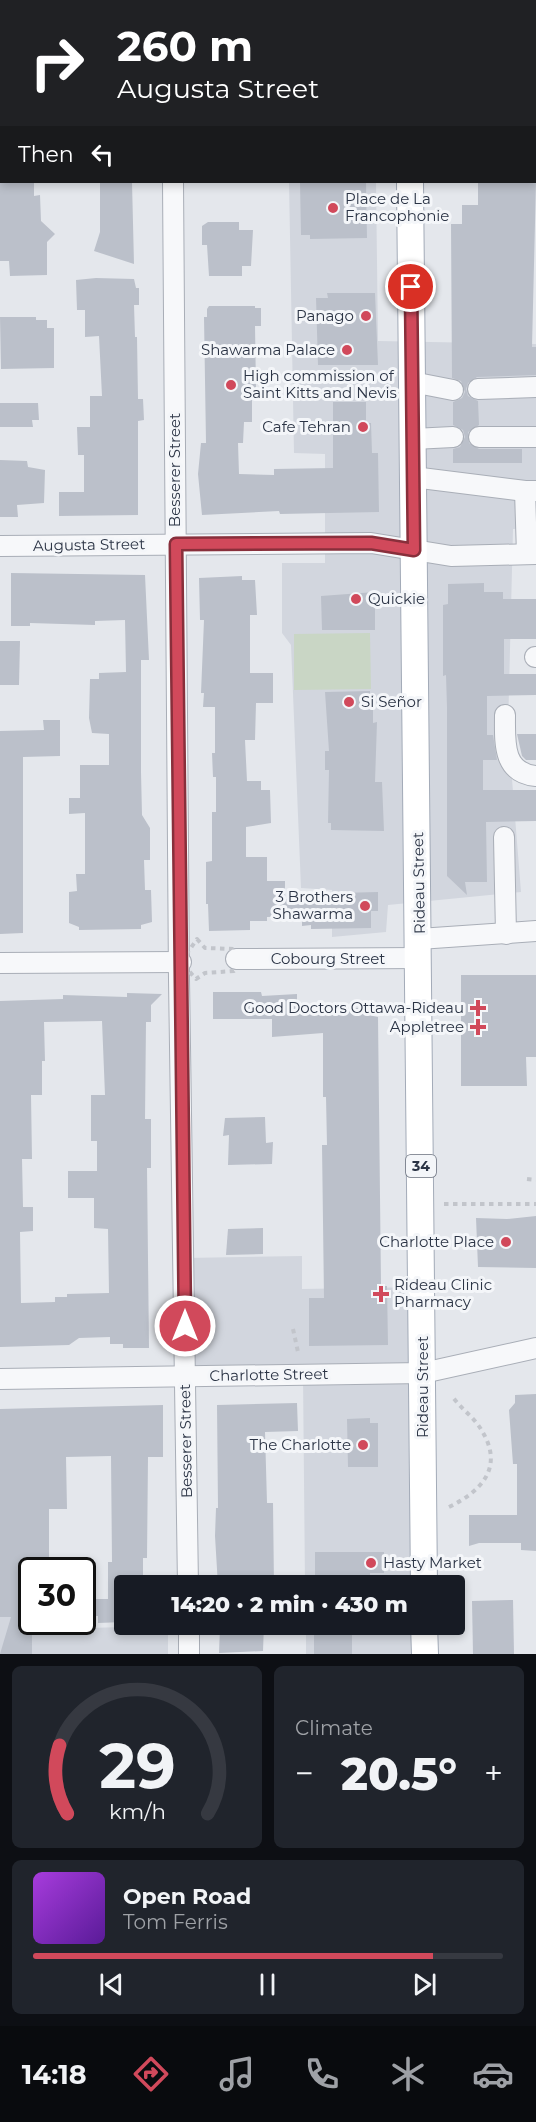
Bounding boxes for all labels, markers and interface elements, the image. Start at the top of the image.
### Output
text: 260 m [117,20,253,72]
icon: right [18,24,96,102]
text: Augusta Street [117,72,319,105]
icon: left [86,138,119,171]
text: Then [18,141,74,168]
place label: Place de La Francophonie [345,189,449,225]
marker: Place de La Francophonie [326,201,340,215]
pin [385,261,436,312]
icon: arrive [394,270,427,303]
place label: Panago [296,306,354,325]
marker: Panago [359,309,373,323]
place label: Shawarma Palace [201,340,335,359]
marker: Shawarma Palace [340,343,354,357]
place label: High commission of Saint Kitts and Nevis [243,366,397,402]
marker: High commission of Saint Kitts and Nevis [224,378,238,392]
street label: Besserer Street [165,413,184,527]
place label: Cafe Tehran [262,417,351,436]
marker: Cafe Tehran [356,420,370,434]
street label: Augusta Street [33,534,145,555]
place label: Quickie [368,589,425,608]
marker: Quickie [349,592,363,606]
place label: Si Señor [361,692,422,711]
marker: Si Señor [342,695,356,709]
street label: Rideau Street [408,832,429,934]
place label: 3 Brothers Shawarma [273,887,353,923]
marker: 3 Brothers Shawarma [358,899,372,913]
street label: Cobourg Street [271,949,385,968]
place label: Good Doctors Ottawa-Rideau [243,998,464,1017]
marker: Good Doctors Ottawa-Rideau [469,999,487,1017]
place label: Appletree [390,1017,464,1036]
marker: Appletree [469,1018,487,1036]
road number: 34 [406,1155,436,1177]
place label: Charlotte Place [379,1232,494,1251]
marker: Charlotte Place [499,1235,513,1249]
place label: Rideau Clinic Pharmacy [394,1275,492,1311]
marker: Rideau Clinic Pharmacy [372,1285,390,1303]
position arrow [153,1294,217,1358]
street label: Rideau Street [413,1336,432,1438]
street label: Charlotte Street [209,1364,329,1385]
street label: Besserer Street [175,1384,196,1498]
place label: The Charlotte [250,1435,351,1454]
marker: The Charlotte [356,1438,370,1452]
place label: Hasty Market [383,1553,482,1572]
marker: Hasty Market [364,1556,378,1570]
speed limit sign: 30 [18,1557,96,1635]
text: 14:20 · 2 min · 430 m [171,1591,408,1618]
text: Climate [295,1716,373,1740]
text: 29 [99,1728,175,1804]
text: 20.5° [341,1746,457,1801]
text: − [295,1753,314,1793]
text: + [484,1753,503,1793]
text: km/h [108,1798,166,1824]
text: Open Road [123,1883,251,1910]
text: Tom Ferris [123,1910,228,1934]
icon: previous [95,1968,128,2001]
icon: pause [251,1968,284,2001]
icon: next [408,1968,441,2001]
icon: directions [130,2053,172,2095]
icon: music [216,2053,258,2095]
icon: phone [301,2053,343,2095]
icon: climate [387,2053,429,2095]
icon: car [472,2053,514,2095]
text: 14:18 [22,2058,87,2091]

